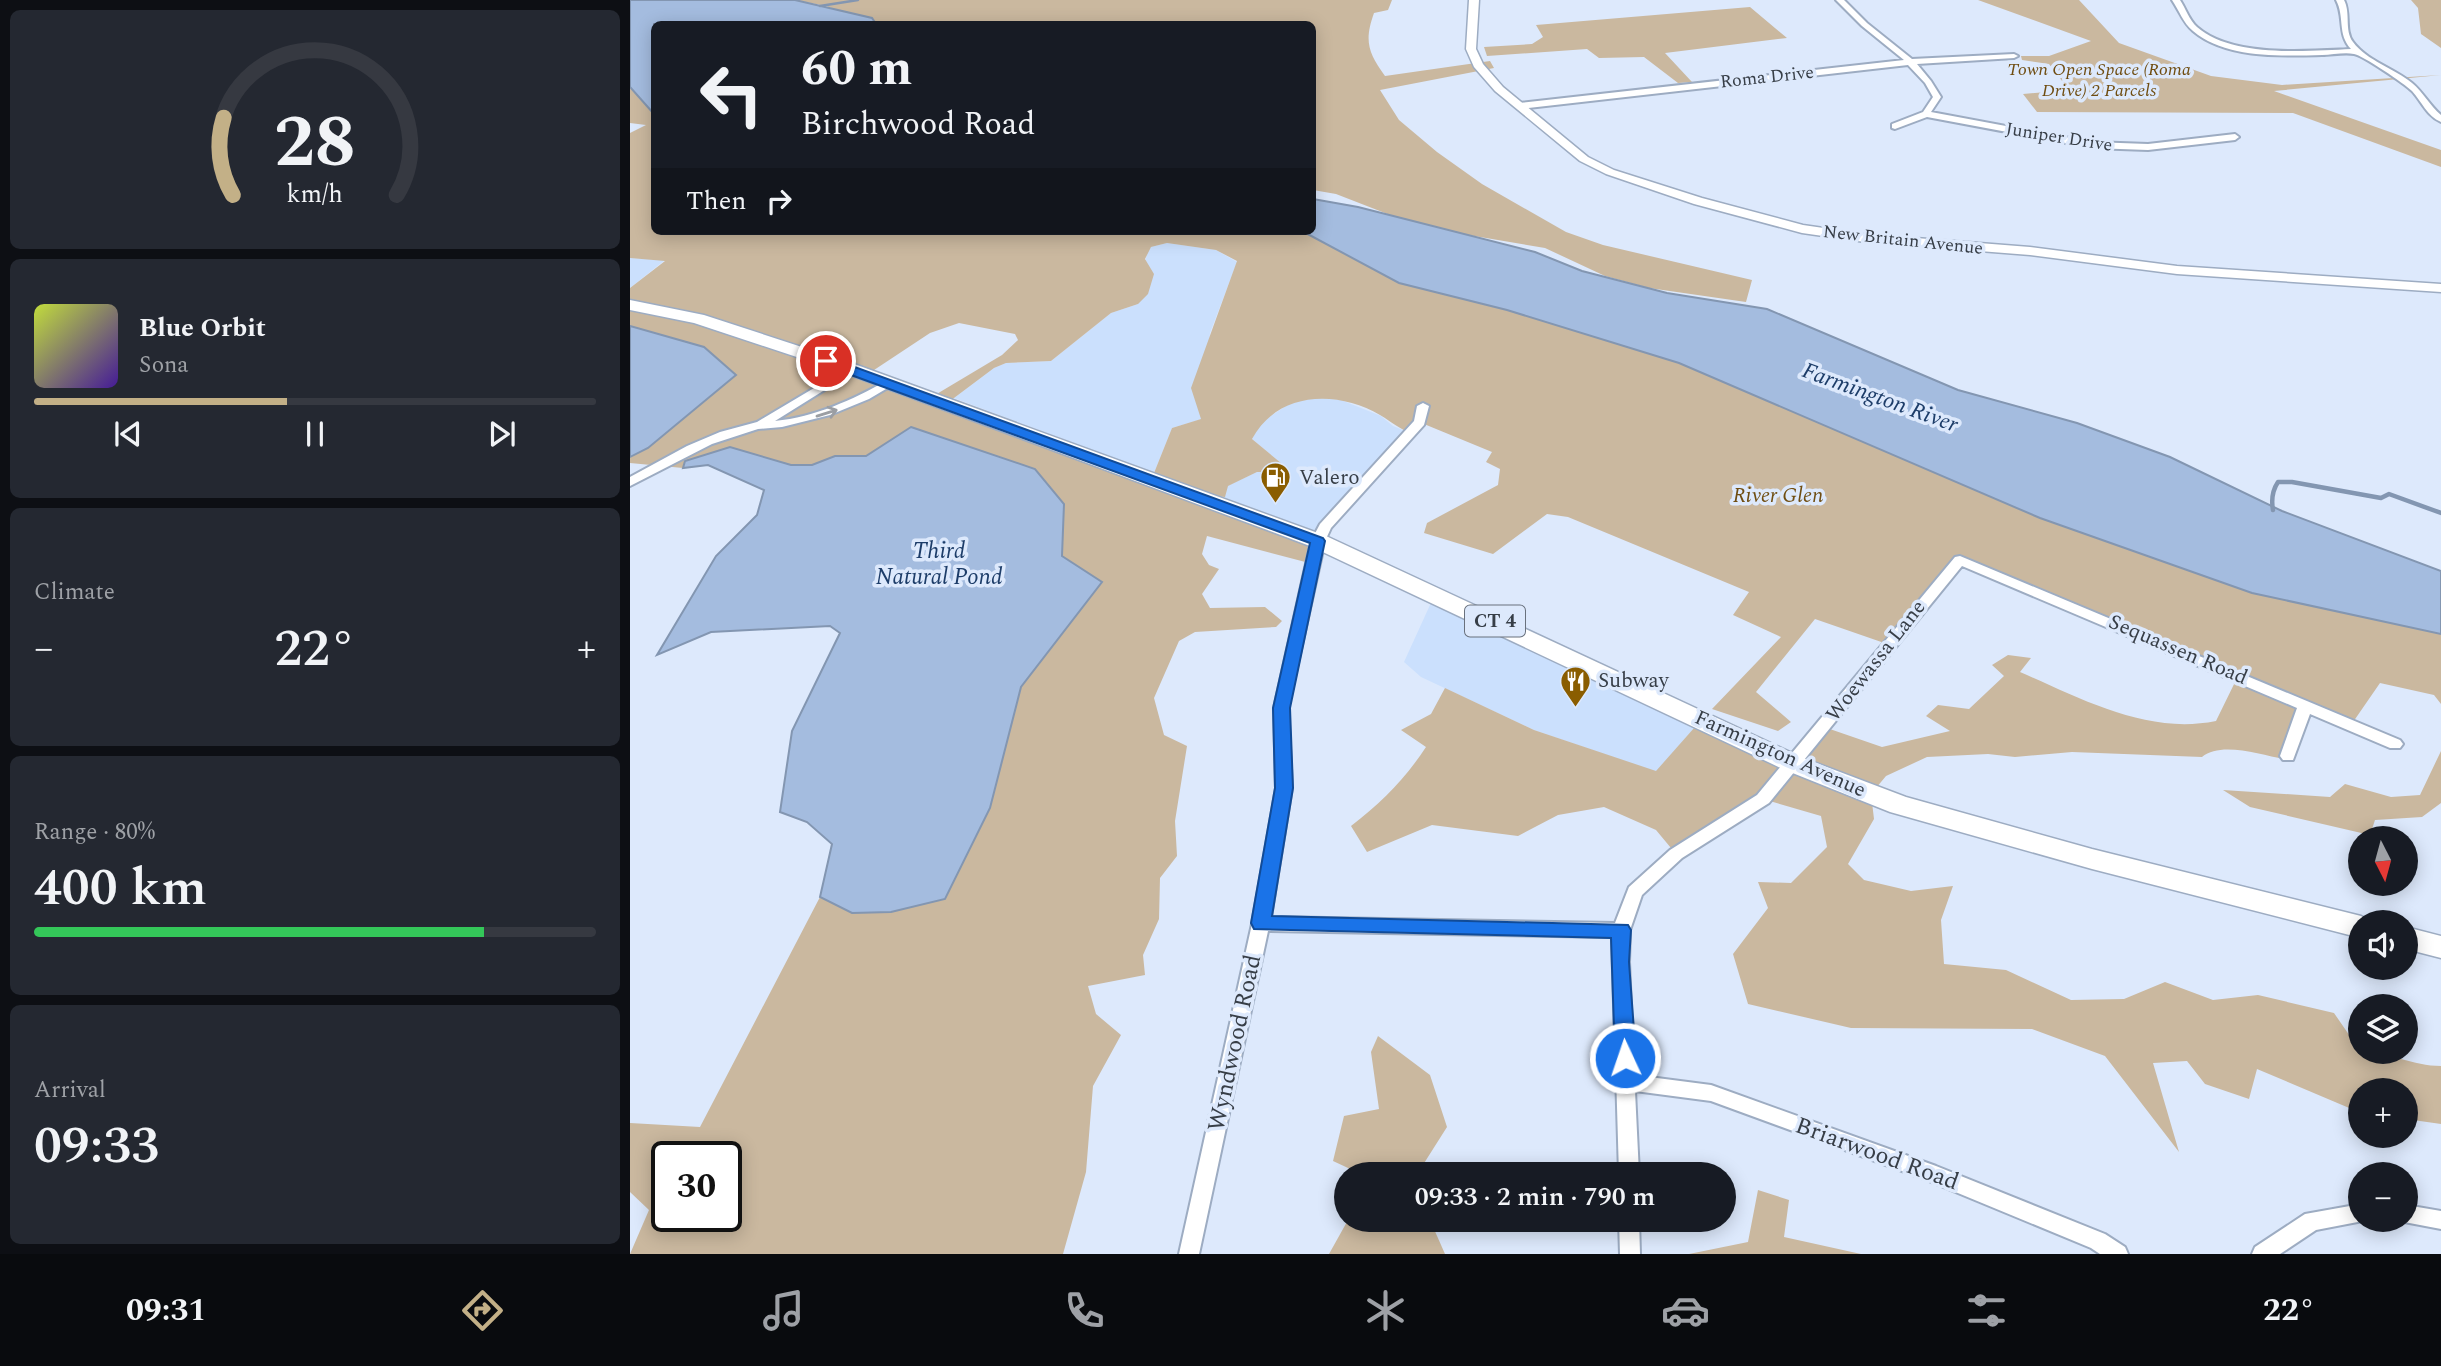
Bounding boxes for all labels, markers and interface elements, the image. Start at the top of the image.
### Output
text: 60 m [801,32,912,107]
icon: left [686,49,777,140]
park label: Town Open Space (Roma Drive) 2 Parcels [2007,56,2191,104]
street label: Roma Drive [1719,59,1815,95]
text: 28 [274,89,356,200]
text: Birchwood Road [801,100,1035,149]
street label: Juniper Drive [2004,115,2114,159]
text: km/h [287,176,343,214]
text: Then [686,181,746,221]
icon: right [760,182,798,220]
street label: New Britain Avenue [1822,218,1984,262]
text: Blue Orbit [139,308,266,348]
pin [796,331,856,391]
icon: arrive [807,342,845,380]
text: Sona [139,348,189,383]
water label: Farmington River [1797,354,1964,443]
one-way arrow [816,406,838,419]
icon: previous [109,415,147,453]
icon: pause [296,415,334,453]
icon: next [483,415,521,453]
fuel station icon: Valero [1259,461,1293,505]
place label: Valero [1299,462,1360,494]
park label: River Glen [1733,480,1823,512]
water label: Third Natural Pond [875,534,1003,595]
text: Climate [34,575,115,610]
street label: Woewassa Lane [1818,593,1934,729]
road number: CT 4 [1465,606,1525,636]
street label: Sequassen Road [2103,606,2253,694]
text: 22° [274,610,356,689]
text: − [34,620,53,678]
text: + [577,620,596,678]
restaurant icon: Subway [1558,664,1592,708]
place label: Subway [1598,665,1670,697]
street label: Farmington Avenue [1689,702,1871,806]
text: Range · 80% [34,815,155,850]
north arrow [2348,826,2418,896]
map controls [2348,826,2418,1232]
text: 400 km [34,849,207,928]
button: sound [2348,910,2418,980]
street label: Wyndwood Road [1199,951,1271,1135]
button: layers [2348,994,2418,1064]
position arrow [1588,1021,1662,1095]
text: Arrival [34,1073,106,1108]
button: + [2348,1078,2418,1148]
text: 09:33 [34,1107,159,1186]
street label: Briarwood Road [1790,1108,1964,1200]
speed limit sign: 30 [651,1141,742,1232]
button: − [2348,1162,2418,1232]
text: 09:33 · 2 min · 790 m [1415,1177,1655,1217]
text: 09:31 [126,1286,206,1335]
icon: directions [458,1286,507,1335]
icon: music [759,1286,808,1335]
icon: phone [1060,1286,1109,1335]
icon: climate [1361,1286,1410,1335]
icon: car [1661,1286,1710,1335]
icon: filters [1962,1286,2011,1335]
text: 22° [2263,1286,2315,1335]

